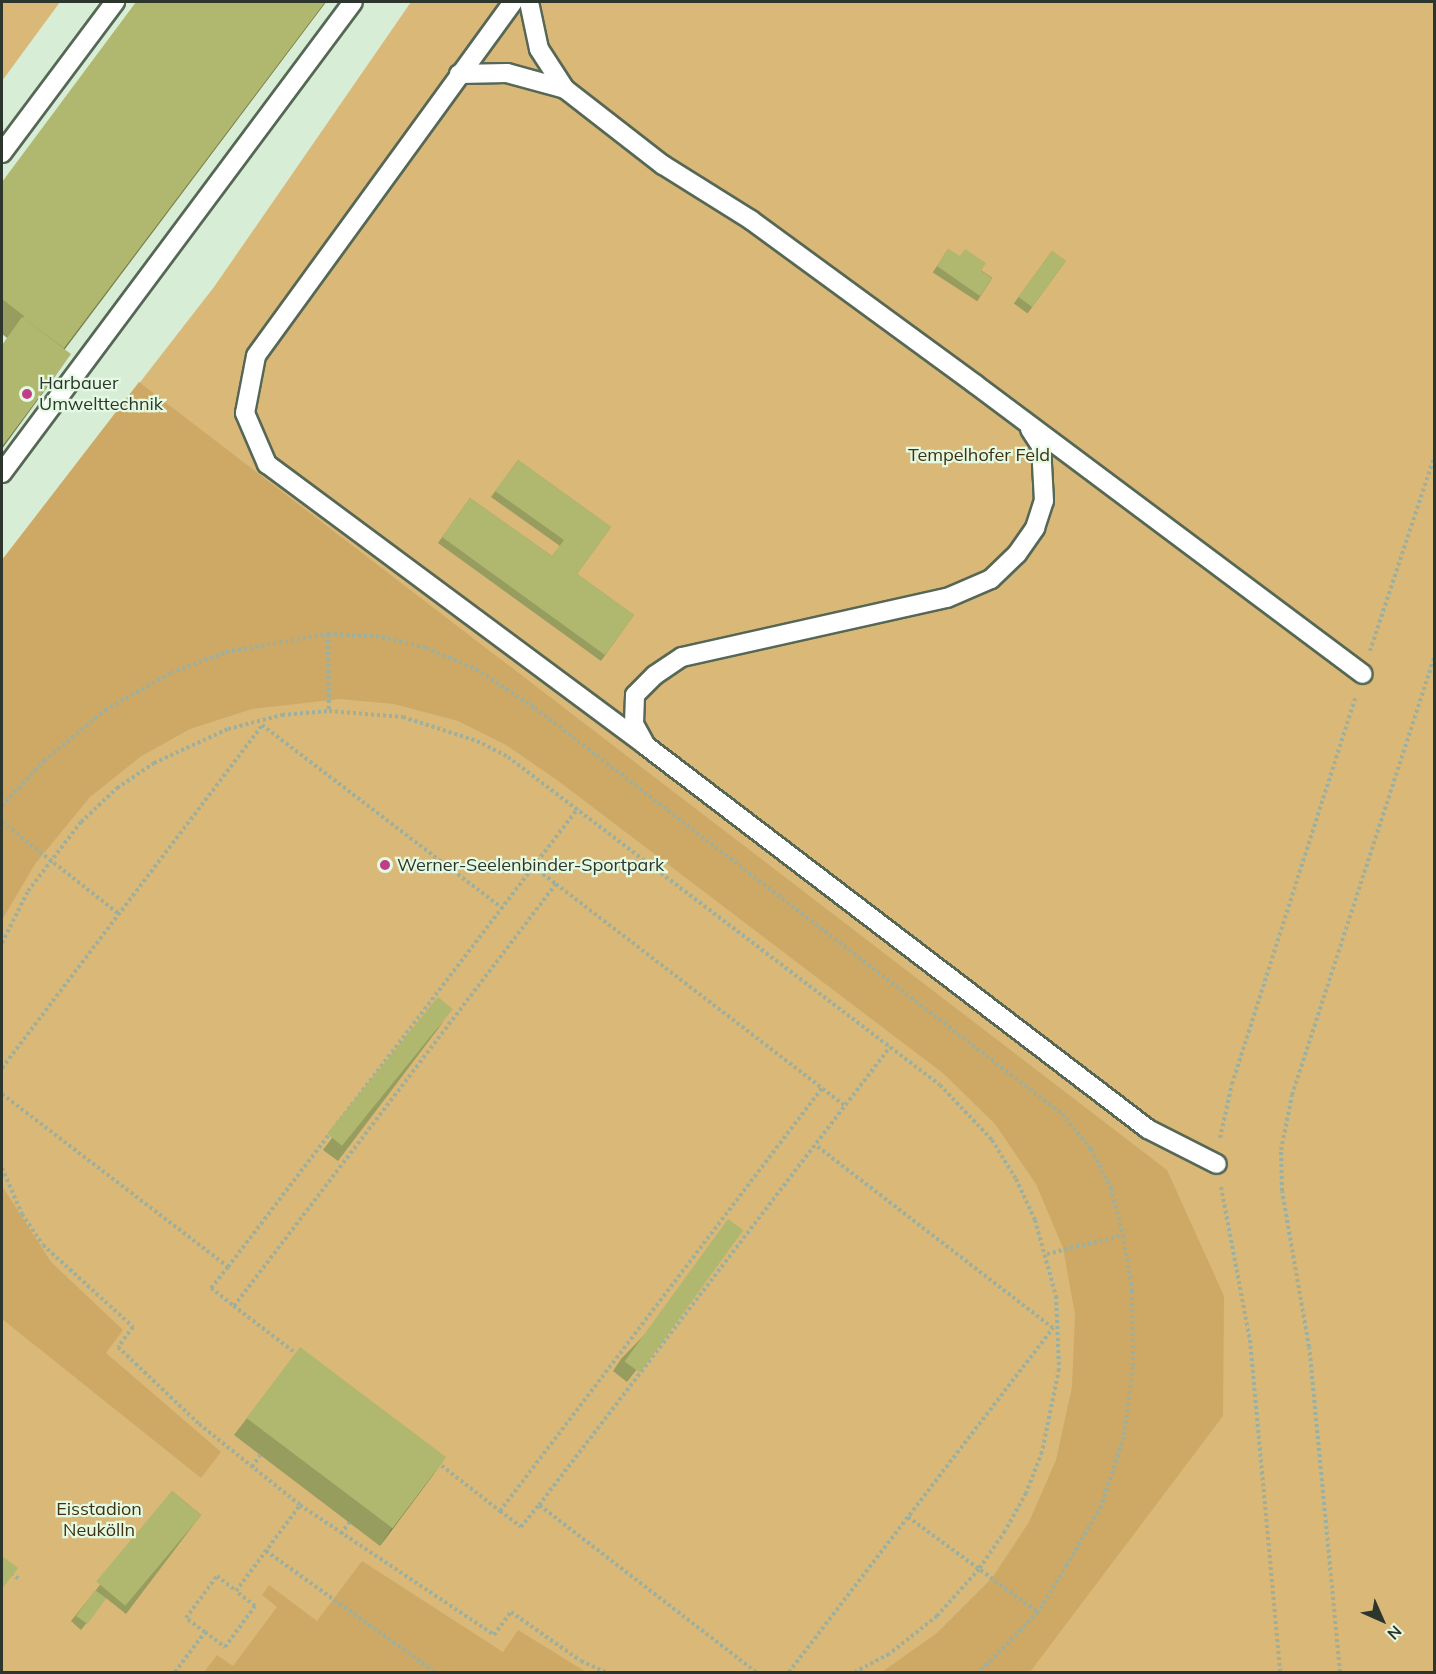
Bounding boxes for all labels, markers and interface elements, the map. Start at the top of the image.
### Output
place label: Harbauer Umwelttechnik [39,373,163,416]
marker: Harbauer Umwelttechnik [20,387,34,401]
park label: Tempelhofer Feld [908,444,1050,466]
place label: Werner-Seelenbinder-Sportpark [397,854,664,876]
marker: Werner-Seelenbinder-Sportpark [378,858,392,872]
park label: Eisstadion Neukölln [56,1499,142,1541]
north arrow [1352,1590,1412,1650]
text: N [1383,1621,1406,1644]

